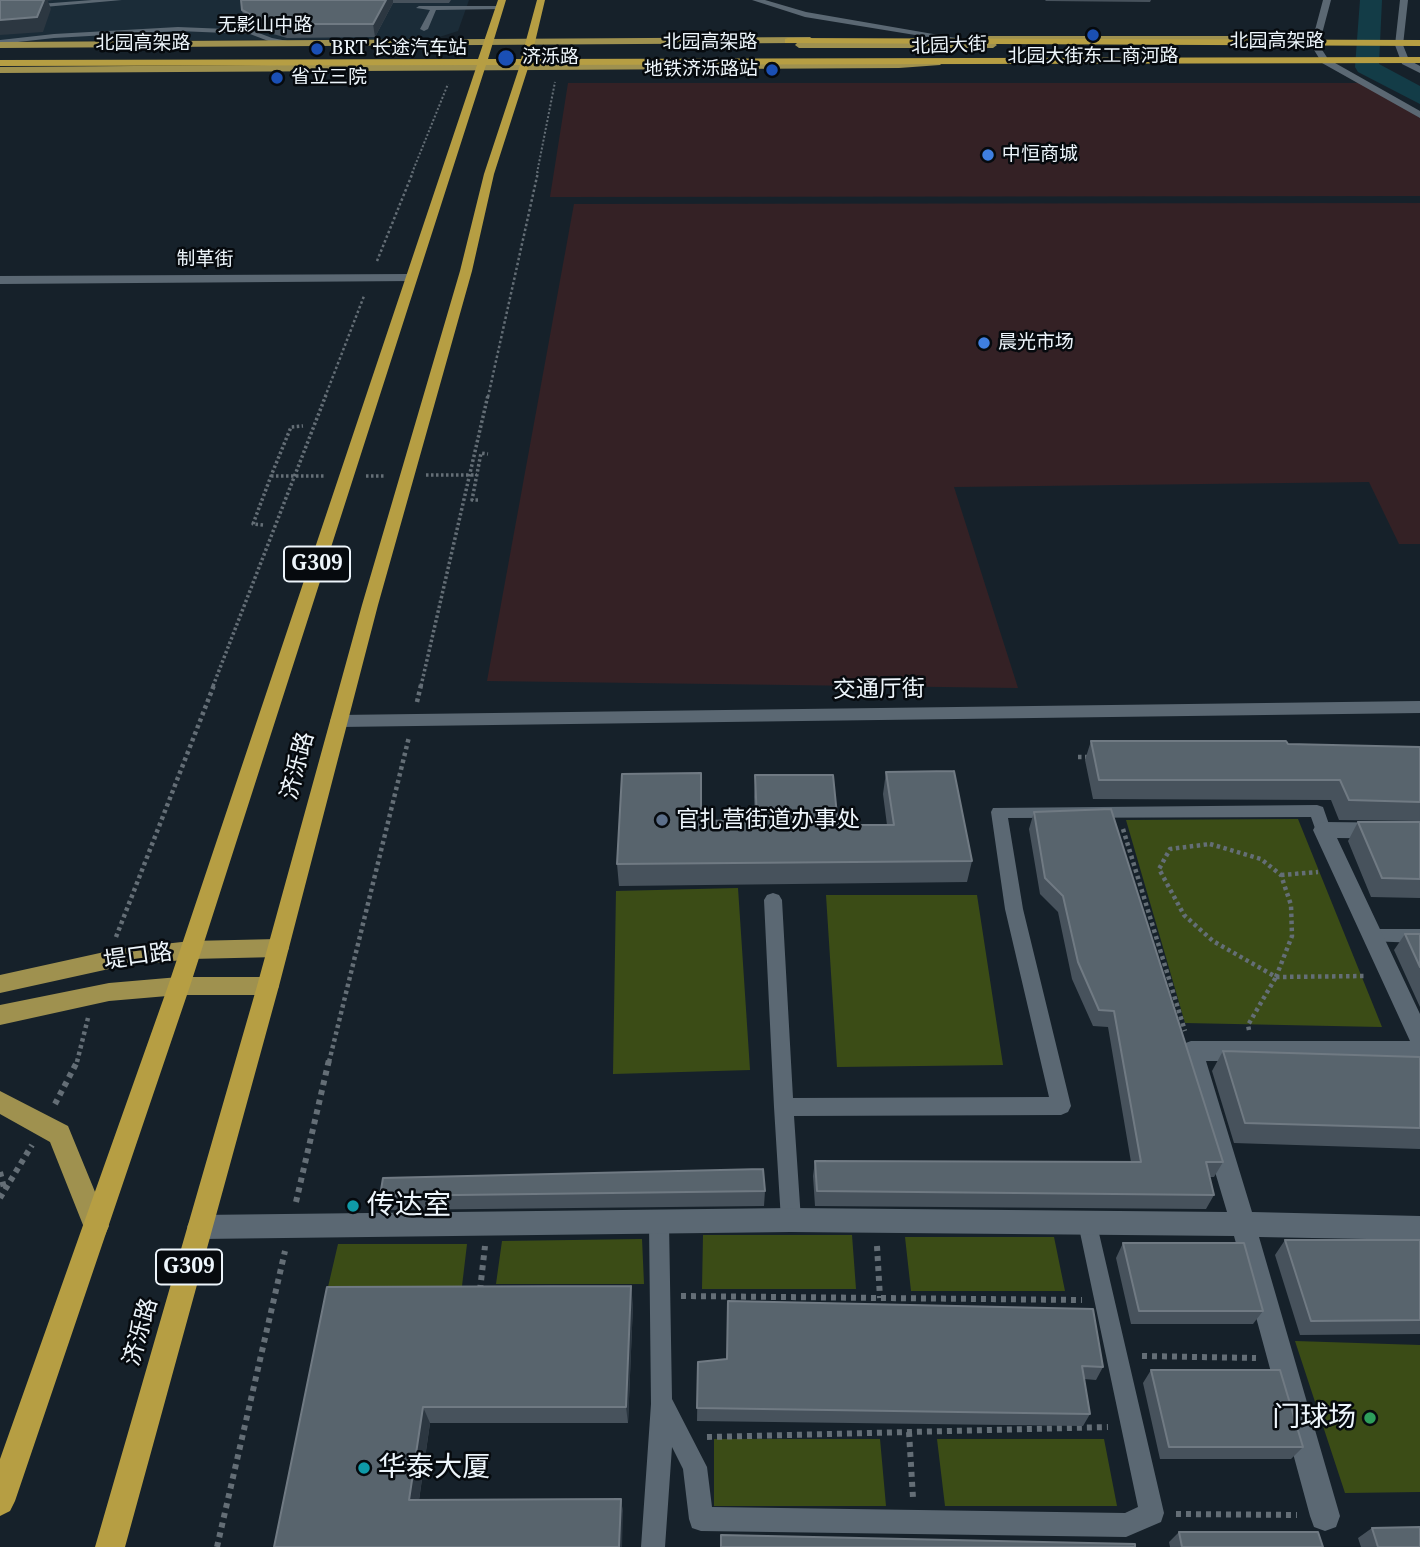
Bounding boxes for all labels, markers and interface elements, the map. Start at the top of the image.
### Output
street label: 无影山中路 [218,15,312,37]
marker: 北园大街东工商河路 [1085,27,1101,43]
street label: 北园高架路 [1230,31,1324,53]
street label: 北园高架路 [663,32,757,54]
street label: 北园高架路 [96,33,190,55]
street label: 北园大街 [911,33,987,59]
place label: BRT 长途汽车站 [331,38,467,60]
marker: BRT 长途汽车站 [309,41,325,57]
place label: 北园大街东工商河路 [1008,46,1178,68]
place label: 济泺路 [522,47,579,69]
marker: 济泺路 [496,48,516,68]
place label: 地铁济泺路站 [644,59,758,81]
marker: 地铁济泺路站 [764,62,780,78]
place label: 省立三院 [291,67,367,89]
marker: 省立三院 [269,70,285,86]
place label: 中恒商城 [1002,144,1078,166]
marker: 中恒商城 [980,147,996,163]
street label: 制革街 [177,249,233,271]
place label: 晨光市场 [998,332,1074,354]
marker: 晨光市场 [976,335,992,351]
road number: G309 [284,546,350,582]
street label: 交通厅街 [833,675,925,705]
street label: 济泺路 [276,729,320,803]
place label: 官扎营街道办事处 [676,806,860,834]
marker: 官扎营街道办事处 [654,812,670,828]
street label: 堤口路 [102,939,174,975]
place label: 传达室 [367,1189,451,1223]
marker: 传达室 [345,1198,361,1214]
road number: G309 [156,1250,222,1284]
street label: 济泺路 [118,1295,164,1369]
place label: 门球场 [1272,1401,1356,1435]
marker: 门球场 [1362,1410,1378,1426]
place label: 华泰大厦 [378,1451,490,1485]
marker: 华泰大厦 [356,1460,372,1476]

